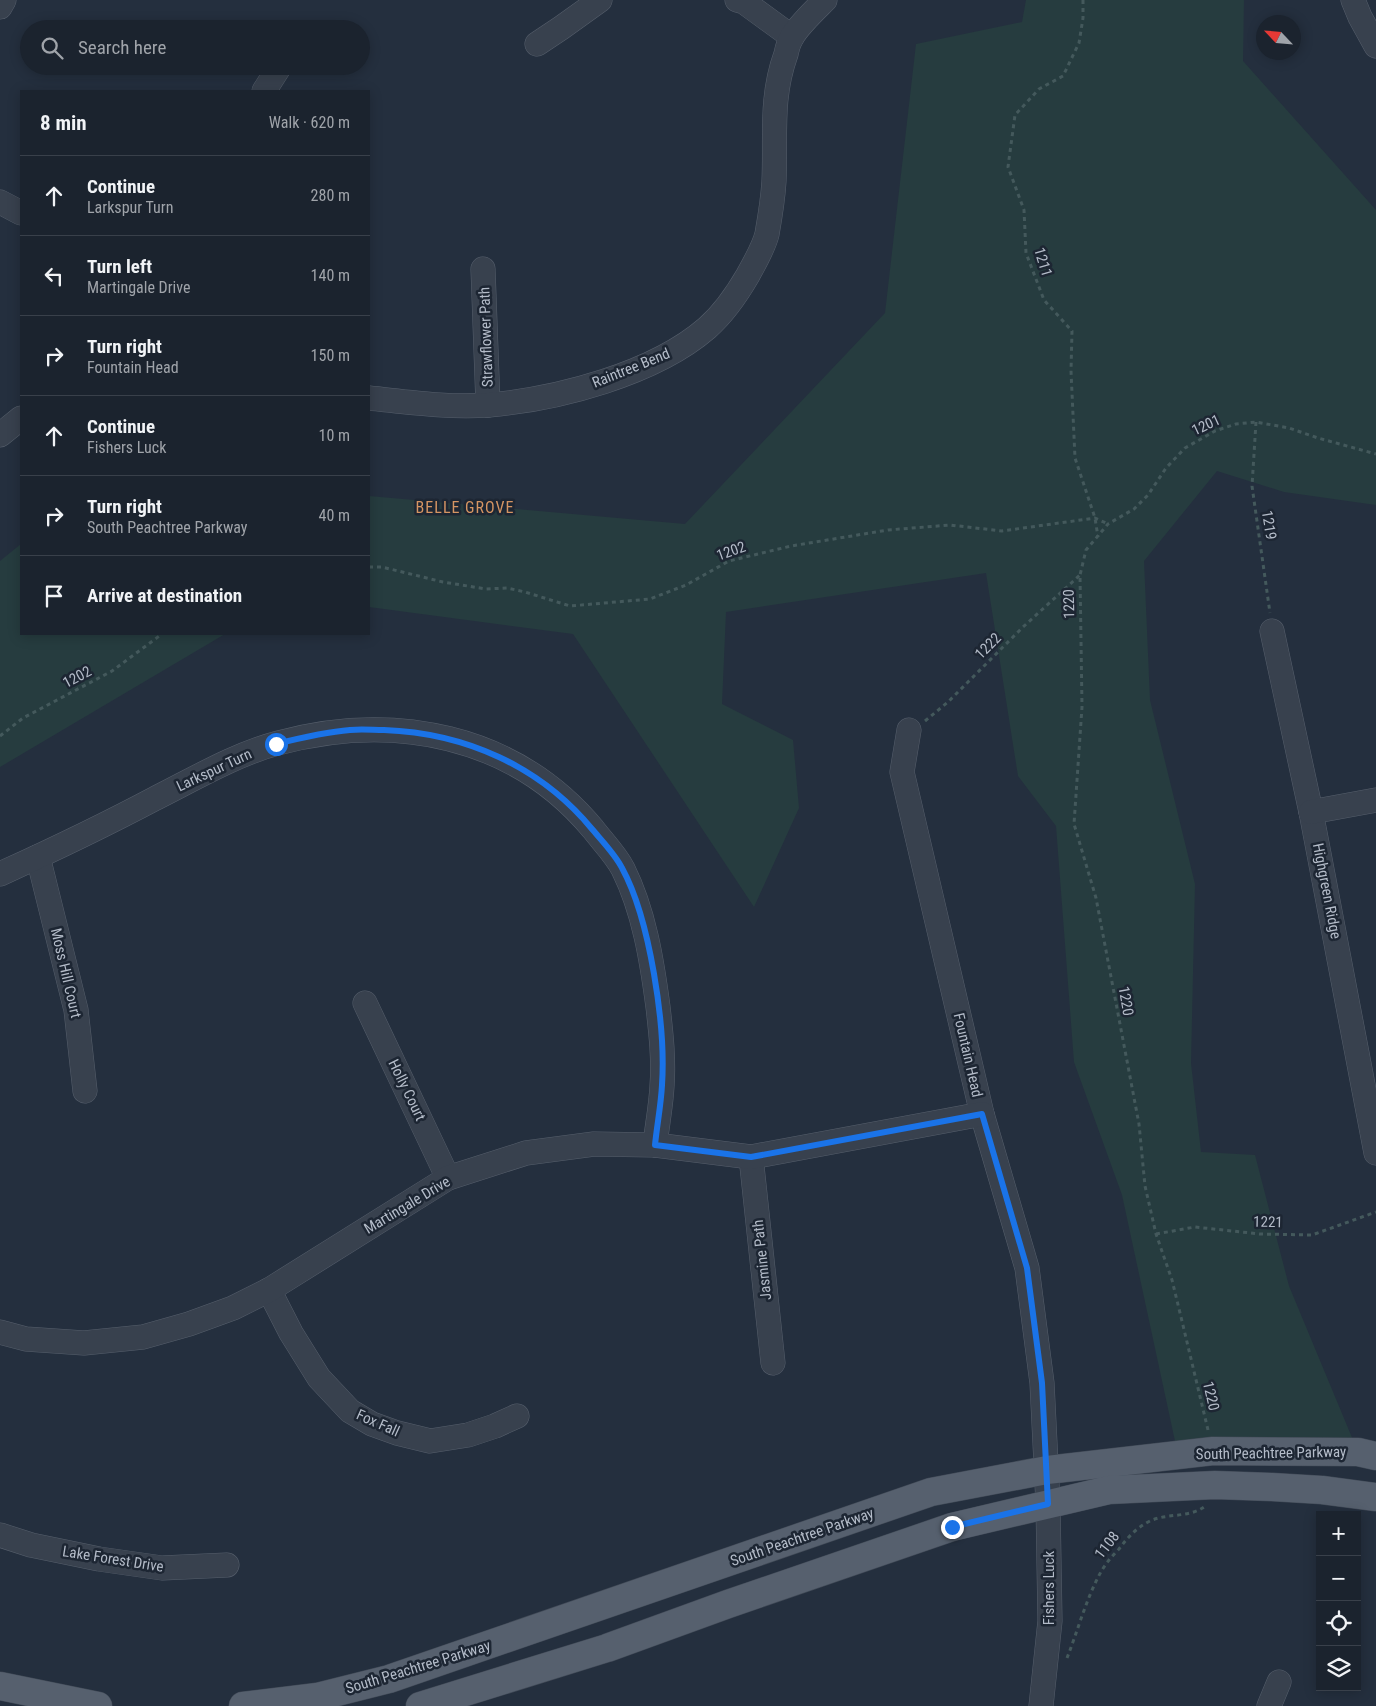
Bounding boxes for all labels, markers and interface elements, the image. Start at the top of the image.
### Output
north arrow [1256,15,1301,60]
search box [20,20,370,75]
icon: search [38,34,66,62]
text: Search here [78,36,166,59]
text: 8 min [40,111,87,135]
text: Walk · 620 m [269,113,350,132]
text: Continue [87,175,155,198]
icon: ahead [40,182,68,210]
text: 280 m [311,186,350,205]
text: Larkspur Turn [87,198,173,217]
street label: 1211 [1030,245,1056,279]
text: Turn left [87,255,152,278]
icon: left [40,262,68,290]
text: 140 m [311,266,350,285]
text: Martingale Drive [87,278,191,297]
street label: Strawflower Path [475,287,497,387]
text: Turn right [87,335,162,358]
icon: right [40,342,68,370]
street label: Raintree Bend [590,344,672,392]
text: 150 m [311,346,350,365]
text: Fountain Head [87,358,179,377]
street label: 1201 [1189,411,1223,439]
text: Continue [87,415,155,438]
icon: ahead [40,422,68,450]
text: 10 m [318,426,350,445]
text: Fishers Luck [87,438,166,457]
text: Turn right [87,495,162,518]
district label: BELLE GROVE [416,498,514,517]
icon: right [40,502,68,530]
text: 40 m [318,506,350,525]
street label: 1219 [1258,509,1280,541]
text: South Peachtree Parkway [87,518,248,537]
street label: 1202 [714,537,748,565]
icon: arrive [40,582,68,610]
text: Arrive at destination [87,584,242,607]
street label: 1220 [1060,589,1078,619]
street label: 1222 [971,629,1005,663]
street label: 1202 [60,662,94,692]
route start [265,733,288,756]
street label: Larkspur Turn [173,745,255,795]
street label: Highgreen Ridge [1309,842,1345,940]
street label: Moss Hill Court [47,926,85,1020]
street label: 1220 [1115,985,1137,1017]
street label: Fountain Head [950,1011,986,1099]
street label: Holly Court [384,1056,430,1124]
street label: Martingale Drive [361,1172,453,1238]
street label: 1221 [1253,1213,1283,1231]
street label: Jasmine Path [749,1219,775,1301]
street label: 1220 [1199,1380,1223,1412]
street label: Fox Fall [354,1406,402,1440]
street label: South Peachtree Parkway [1196,1443,1346,1463]
street label: South Peachtree Parkway [728,1504,876,1570]
map controls [1316,1511,1361,1691]
button: + [1316,1511,1361,1556]
route end [941,1516,964,1539]
street label: 1108 [1091,1528,1123,1562]
street label: Lake Forest Drive [61,1542,165,1576]
street label: Fishers Luck [1040,1551,1058,1625]
button: − [1316,1556,1361,1601]
button: locate [1316,1601,1361,1646]
street label: South Peachtree Parkway [343,1636,493,1698]
button: layers [1316,1646,1361,1691]

